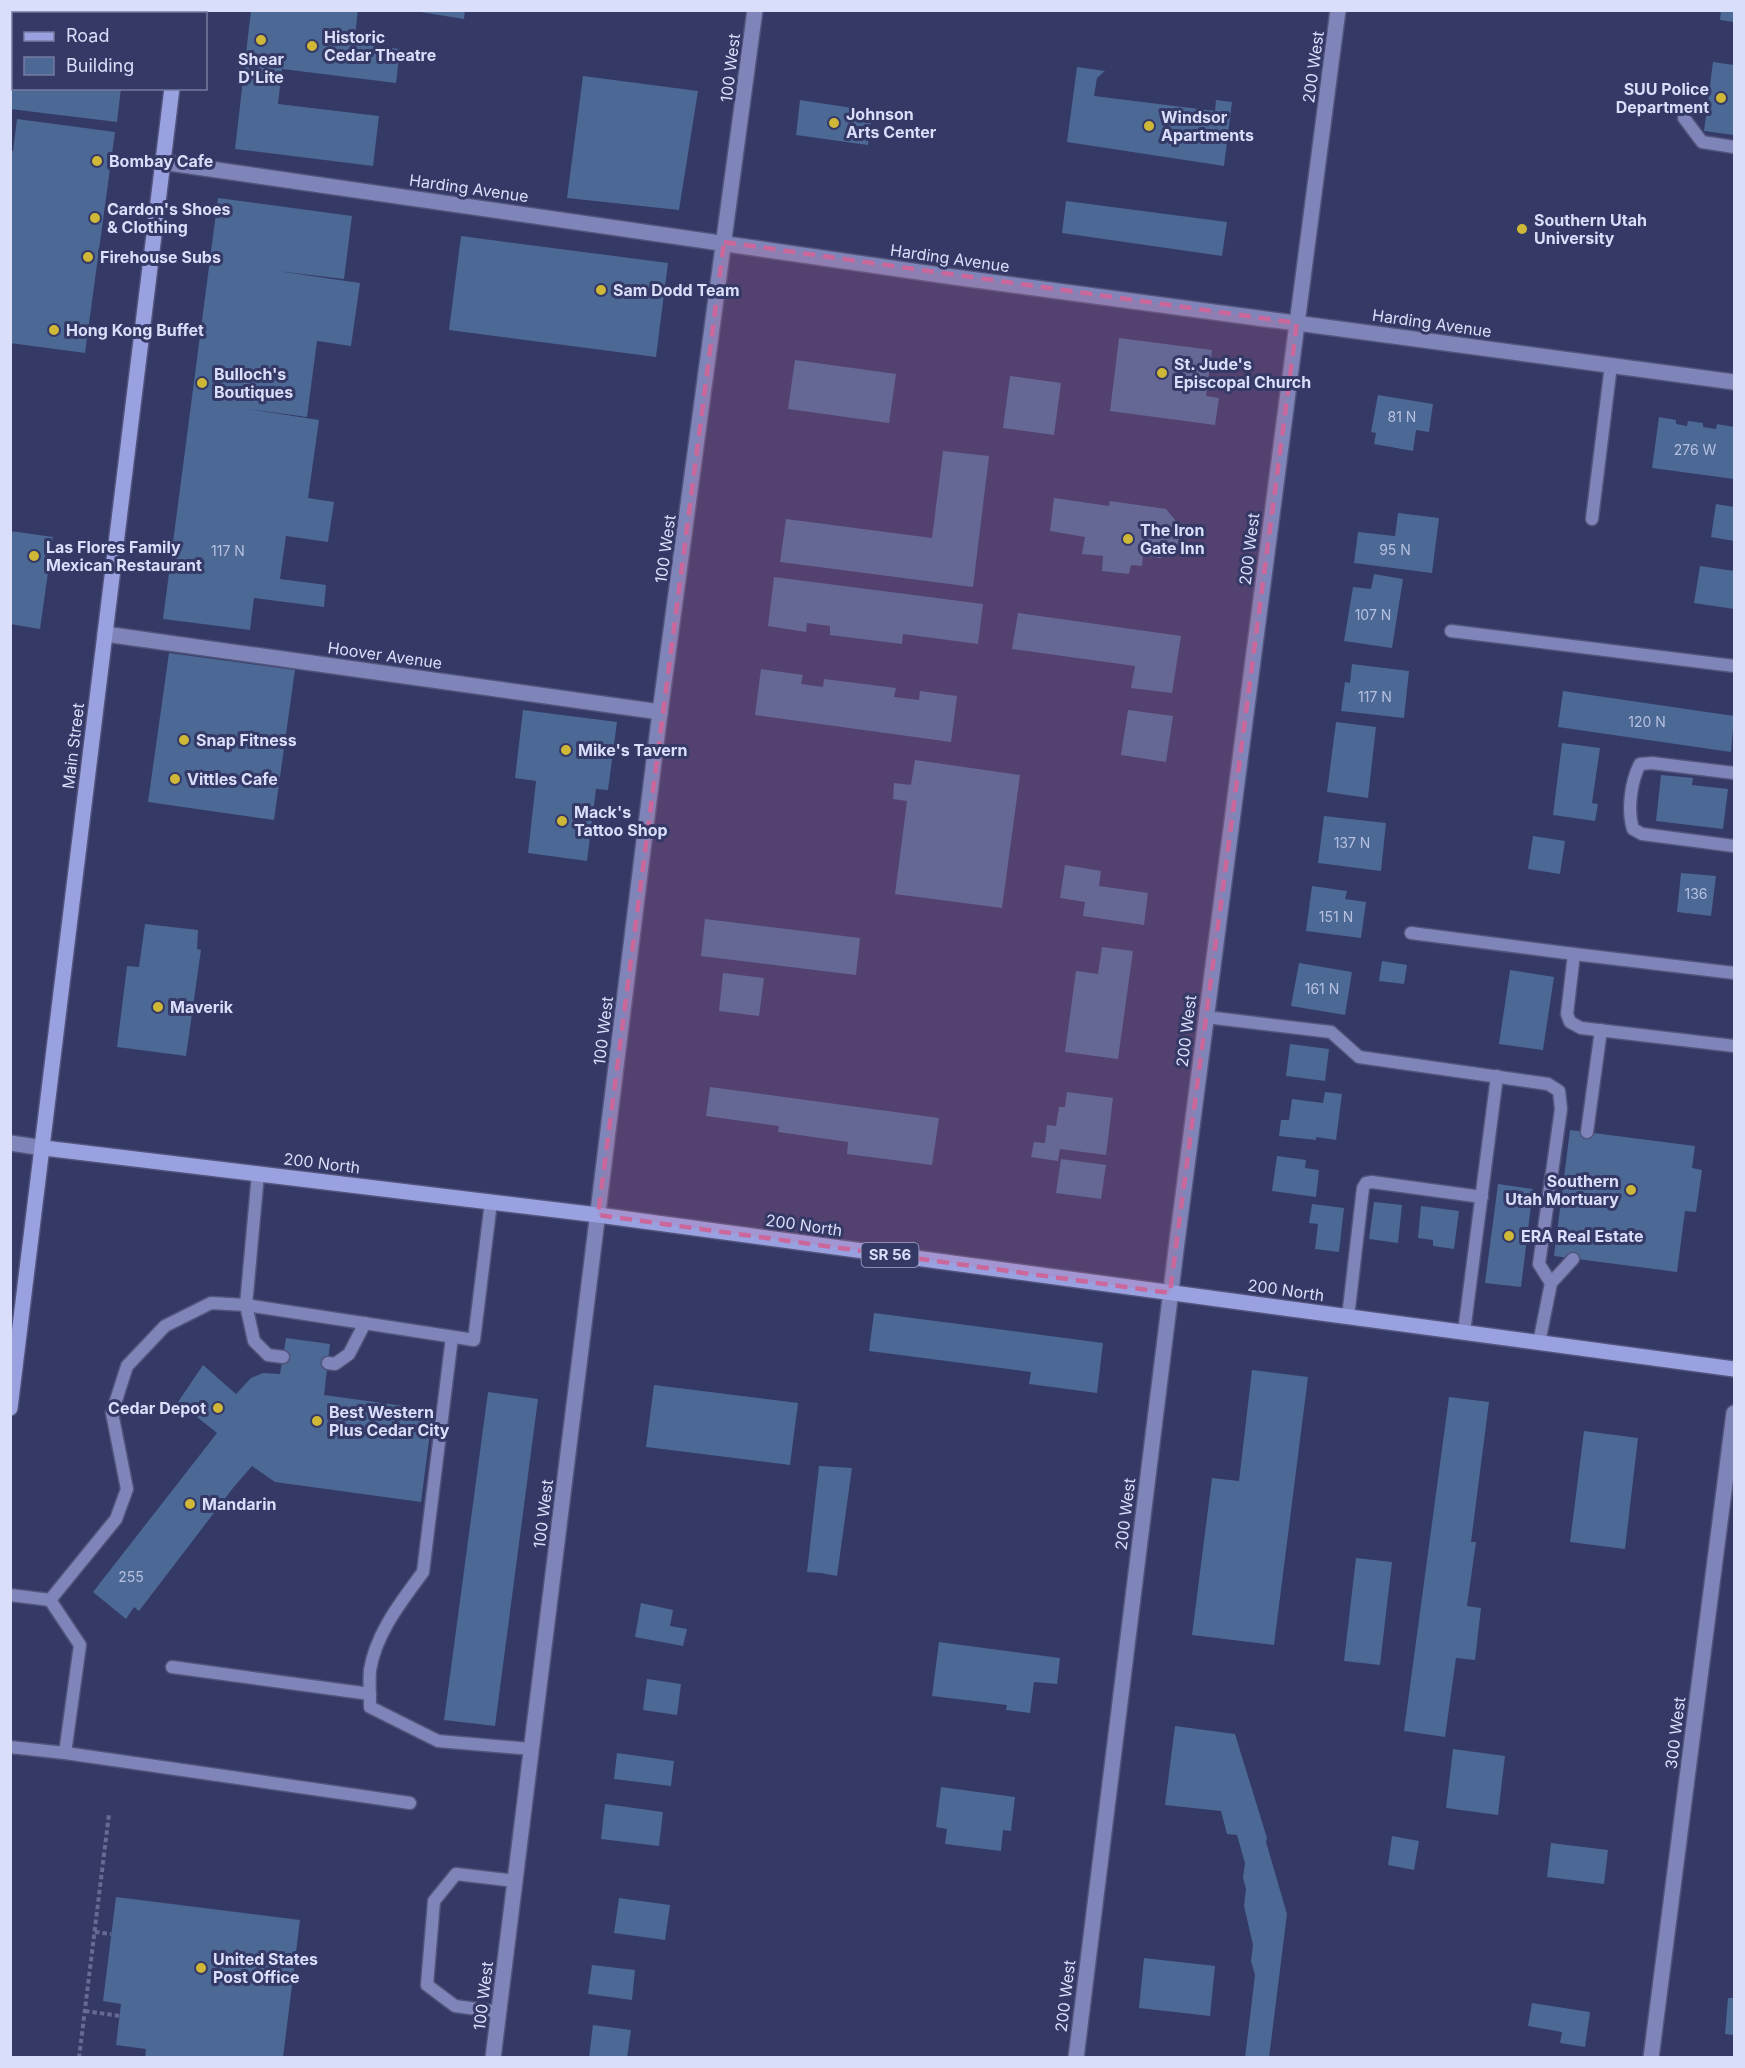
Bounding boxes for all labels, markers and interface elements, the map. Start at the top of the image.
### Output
legend [12,12,207,90]
text: Road [66,25,109,46]
place label: Historic Cedar Theatre [324,27,436,65]
street label: 200 West [1298,30,1328,104]
street label: 100 West [716,32,744,104]
marker: Shear D'Lite [254,33,268,47]
marker: Historic Cedar Theatre [305,39,319,53]
place label: Shear D'Lite [238,49,284,87]
text: Building [66,55,134,76]
place label: SUU Police Department [1616,79,1709,117]
marker: SUU Police Department [1714,91,1728,105]
place label: Johnson Arts Center [846,104,937,142]
place label: Windsor Apartments [1161,107,1254,145]
marker: Johnson Arts Center [827,116,841,130]
marker: Windsor Apartments [1142,119,1156,133]
place label: Bombay Cafe [109,151,213,171]
marker: Bombay Cafe [90,154,104,168]
street label: Harding Avenue [408,170,530,206]
place label: Cardon's Shoes & Clothing [107,199,231,237]
place label: Southern Utah University [1534,210,1647,248]
marker: Cardon's Shoes & Clothing [88,211,102,225]
marker: Southern Utah University [1515,222,1529,236]
street label: Harding Avenue [889,240,1011,276]
place label: Firehouse Subs [100,247,221,267]
marker: Firehouse Subs [81,250,95,264]
place label: Sam Dodd Team [613,280,740,300]
marker: Sam Dodd Team [594,283,608,297]
street label: Harding Avenue [1371,305,1493,341]
place label: Hong Kong Buffet [66,320,204,340]
marker: Hong Kong Buffet [47,323,61,337]
place label: St. Jude's Episcopal Church [1174,354,1311,392]
place label: Bulloch's Boutiques [214,364,293,402]
marker: St. Jude's Episcopal Church [1155,366,1169,380]
marker: Bulloch's Boutiques [195,376,209,390]
house number: 81 N [1388,408,1416,425]
house number: 276 W [1674,441,1717,458]
street label: 200 West [1235,512,1263,586]
street label: 100 West [650,513,680,585]
place label: The Iron Gate Inn [1140,520,1205,558]
marker: The Iron Gate Inn [1121,532,1135,546]
place label: Las Flores Family Mexican Restaurant [46,537,202,575]
house number: 95 N [1379,541,1411,558]
house number: 117 N [211,542,245,559]
marker: Las Flores Family Mexican Restaurant [27,549,41,563]
house number: 107 N [1355,606,1391,623]
street label: Hoover Avenue [326,637,444,673]
house number: 117 N [1358,688,1392,705]
street label: Main Street [58,702,88,790]
house number: 120 N [1628,713,1666,730]
place label: Snap Fitness [196,730,297,750]
marker: Snap Fitness [177,733,191,747]
place label: Mike's Tavern [578,740,687,760]
marker: Mike's Tavern [559,743,573,757]
place label: Vittles Cafe [187,769,278,789]
marker: Vittles Cafe [168,772,182,786]
place label: Mack's Tattoo Shop [574,802,668,840]
marker: Mack's Tattoo Shop [555,814,569,828]
house number: 137 N [1334,834,1370,851]
house number: 136 [1684,885,1708,902]
house number: 151 N [1319,908,1353,925]
house number: 161 N [1305,980,1339,997]
street label: 200 West [1172,994,1200,1068]
street label: 100 West [589,995,617,1067]
place label: Maverik [170,997,234,1017]
marker: Maverik [151,1000,165,1014]
street label: 200 North [283,1148,361,1178]
place label: Southern Utah Mortuary [1505,1171,1619,1209]
marker: Southern Utah Mortuary [1624,1183,1638,1197]
street label: 200 North [764,1210,844,1240]
place label: ERA Real Estate [1521,1226,1644,1246]
marker: ERA Real Estate [1502,1229,1516,1243]
road number: SR 56 [862,1243,918,1267]
street label: 200 North [1246,1275,1326,1305]
place label: Cedar Depot [108,1398,206,1418]
marker: Cedar Depot [211,1401,225,1415]
place label: Best Western Plus Cedar City [329,1402,450,1440]
marker: Best Western Plus Cedar City [310,1414,324,1428]
street label: 200 West [1111,1477,1139,1551]
street label: 100 West [529,1478,557,1550]
place label: Mandarin [202,1494,276,1514]
marker: Mandarin [183,1497,197,1511]
house number: 255 [118,1568,144,1585]
street label: 300 West [1661,1696,1689,1770]
place label: United States Post Office [213,1949,318,1987]
street label: 200 West [1051,1959,1079,2033]
street label: 100 West [469,1960,497,2032]
marker: United States Post Office [194,1961,208,1975]

